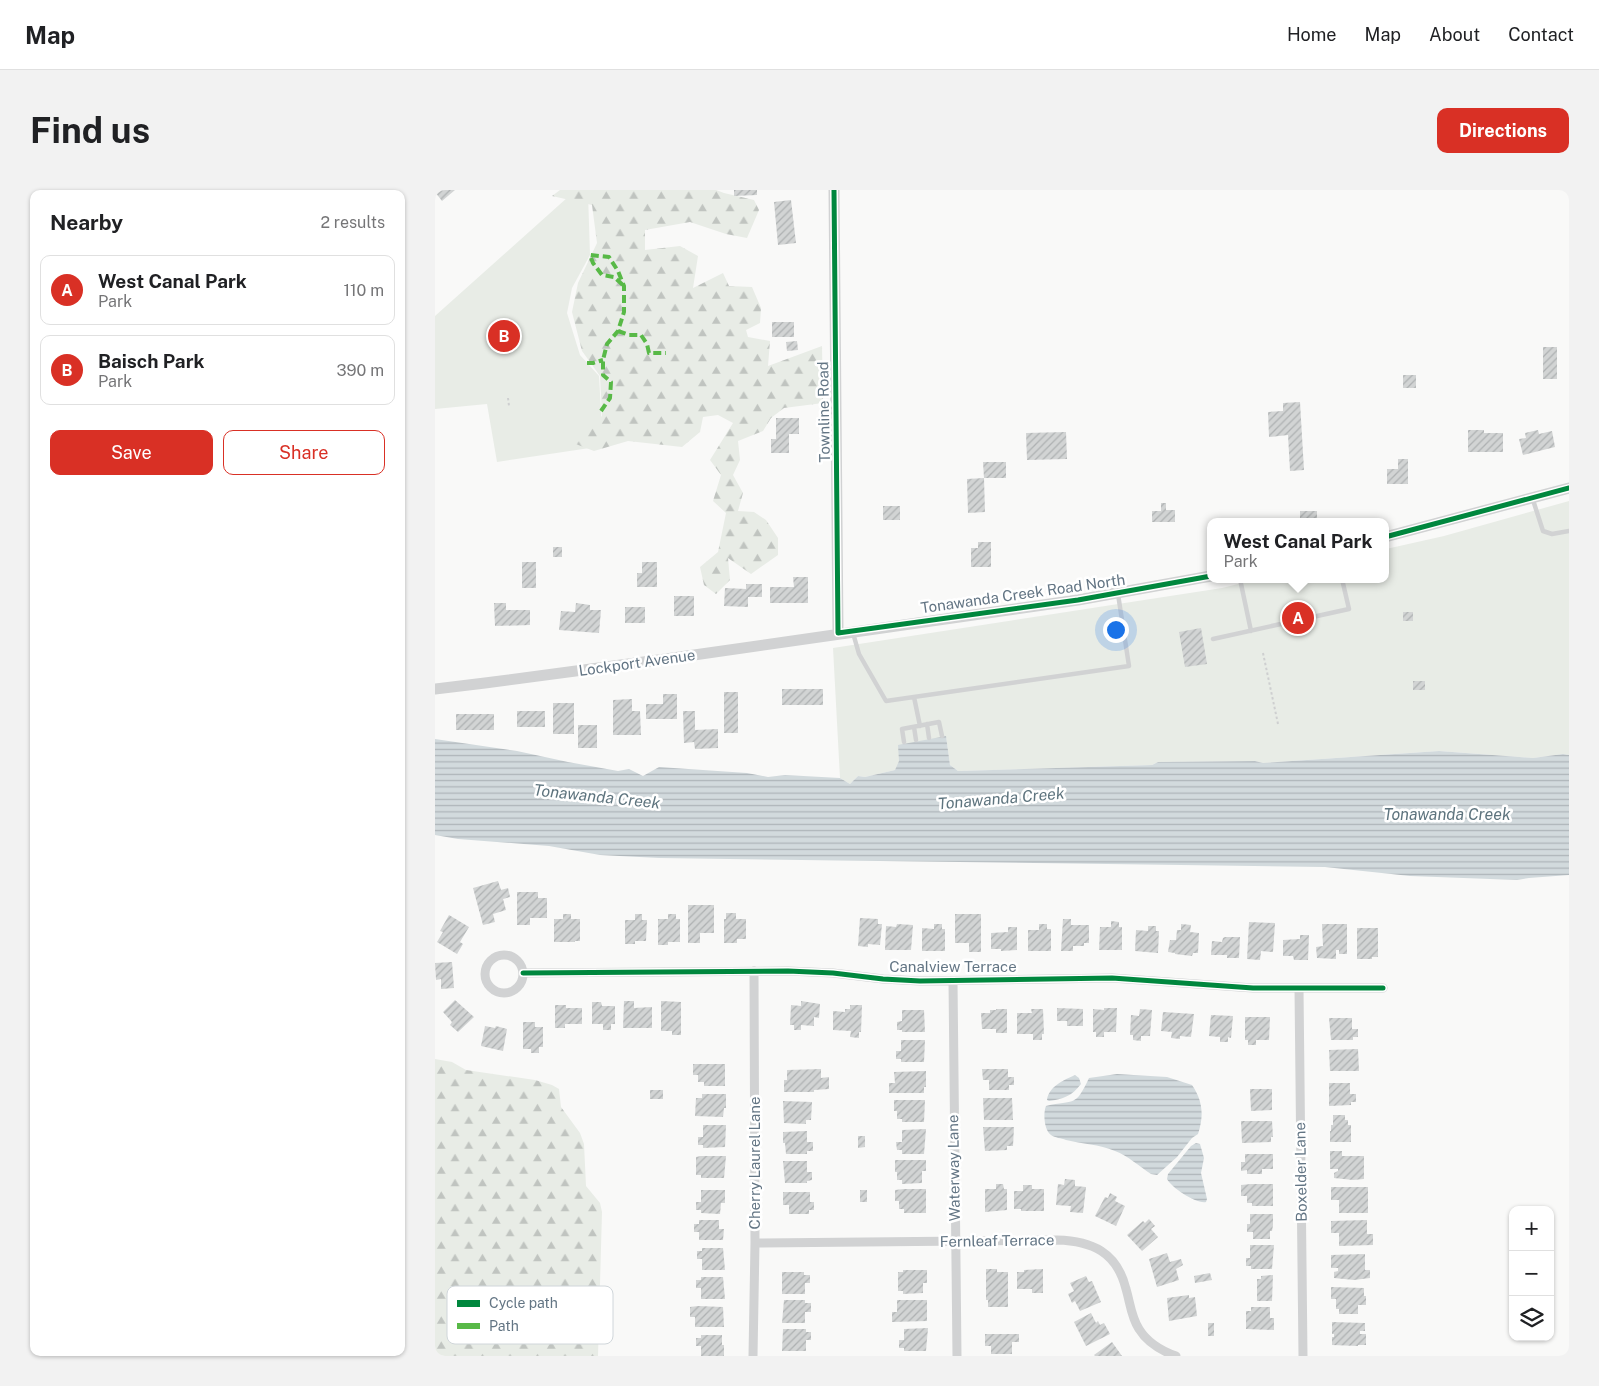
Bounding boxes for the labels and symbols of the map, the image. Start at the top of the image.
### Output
pin: B [488,317,520,355]
street label: Townline Road [814,361,833,463]
street label: Tonawanda Creek Road North [920,571,1126,616]
pin: A [1282,599,1314,637]
your location [1103,617,1129,643]
street label: Lockport Avenue [578,646,696,679]
water label: Tonawanda Creek [533,780,662,813]
water label: Tonawanda Creek [937,783,1066,814]
water label: Tonawanda Creek [1383,805,1511,824]
street label: Canalview Terrace [889,958,1017,975]
street label: Cherry Laurel Lane [746,1097,763,1229]
street label: Waterway Lane [944,1114,963,1222]
street label: Boxelder Lane [1291,1122,1310,1222]
street label: Fernleaf Terrace [940,1231,1054,1250]
legend [447,1286,613,1344]
text: Cycle path [489,1295,558,1311]
text: Path [489,1318,519,1334]

